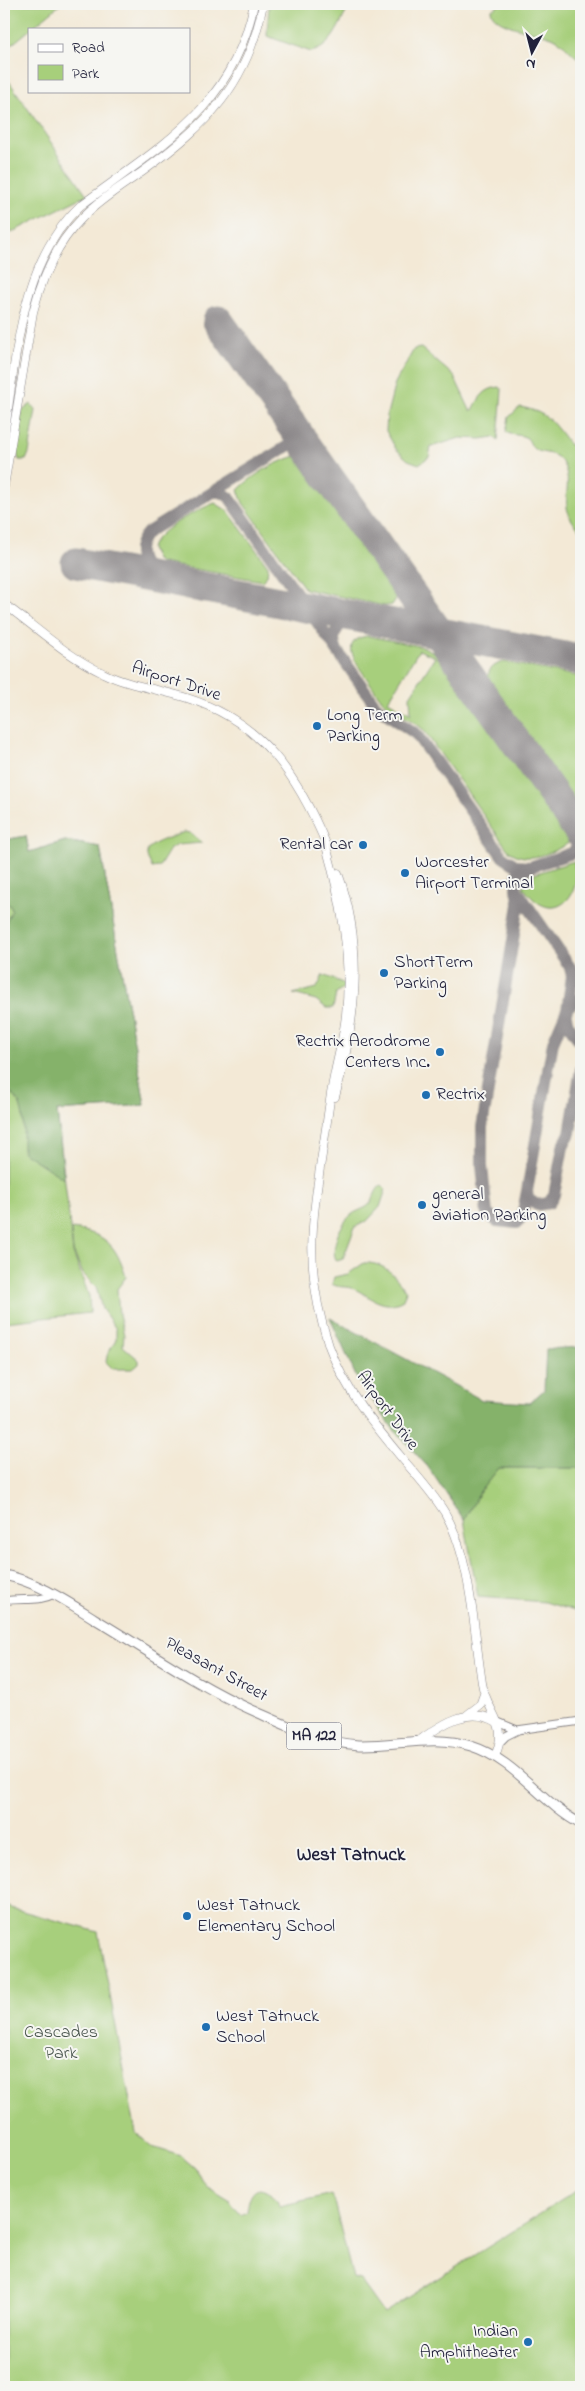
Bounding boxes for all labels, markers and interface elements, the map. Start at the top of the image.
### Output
legend [28,28,190,92]
north arrow [508,28,558,78]
text: Road [72,37,105,59]
text: N [525,52,537,74]
text: Park [72,63,100,85]
street label: Airport Drive [128,655,225,709]
place label: Long Term Parking [327,703,402,751]
marker: Long Term Parking [311,720,323,732]
place label: Rental car [280,832,353,858]
marker: Rental car [357,839,369,851]
place label: Worcester Airport Terminal [415,850,533,897]
marker: Worcester Airport Terminal [399,867,411,879]
place label: ShortTerm Parking [394,950,473,998]
marker: ShortTerm Parking [378,967,390,979]
place label: Rectrix Aerodrome Centers Inc. [295,1029,431,1076]
marker: Rectrix Aerodrome Centers Inc. [434,1046,446,1058]
place label: Rectrix [436,1082,485,1108]
marker: Rectrix [420,1089,432,1101]
place label: general aviation Parking [431,1182,546,1230]
marker: general aviation Parking [416,1199,428,1211]
street label: Airport Drive [349,1366,425,1457]
street label: Pleasant Street [160,1631,272,1709]
road number: MA 122 [286,1722,342,1750]
district label: West Tatnuck [297,1842,406,1869]
place label: West Tatnuck Elementary School [197,1893,335,1940]
marker: West Tatnuck Elementary School [181,1910,193,1922]
place label: West Tatnuck School [216,2004,319,2051]
park label: Cascades Park [24,2020,98,2067]
marker: West Tatnuck School [200,2021,212,2033]
place label: Indian Amphitheater [420,2319,518,2366]
marker: Indian Amphitheater [522,2336,534,2348]

